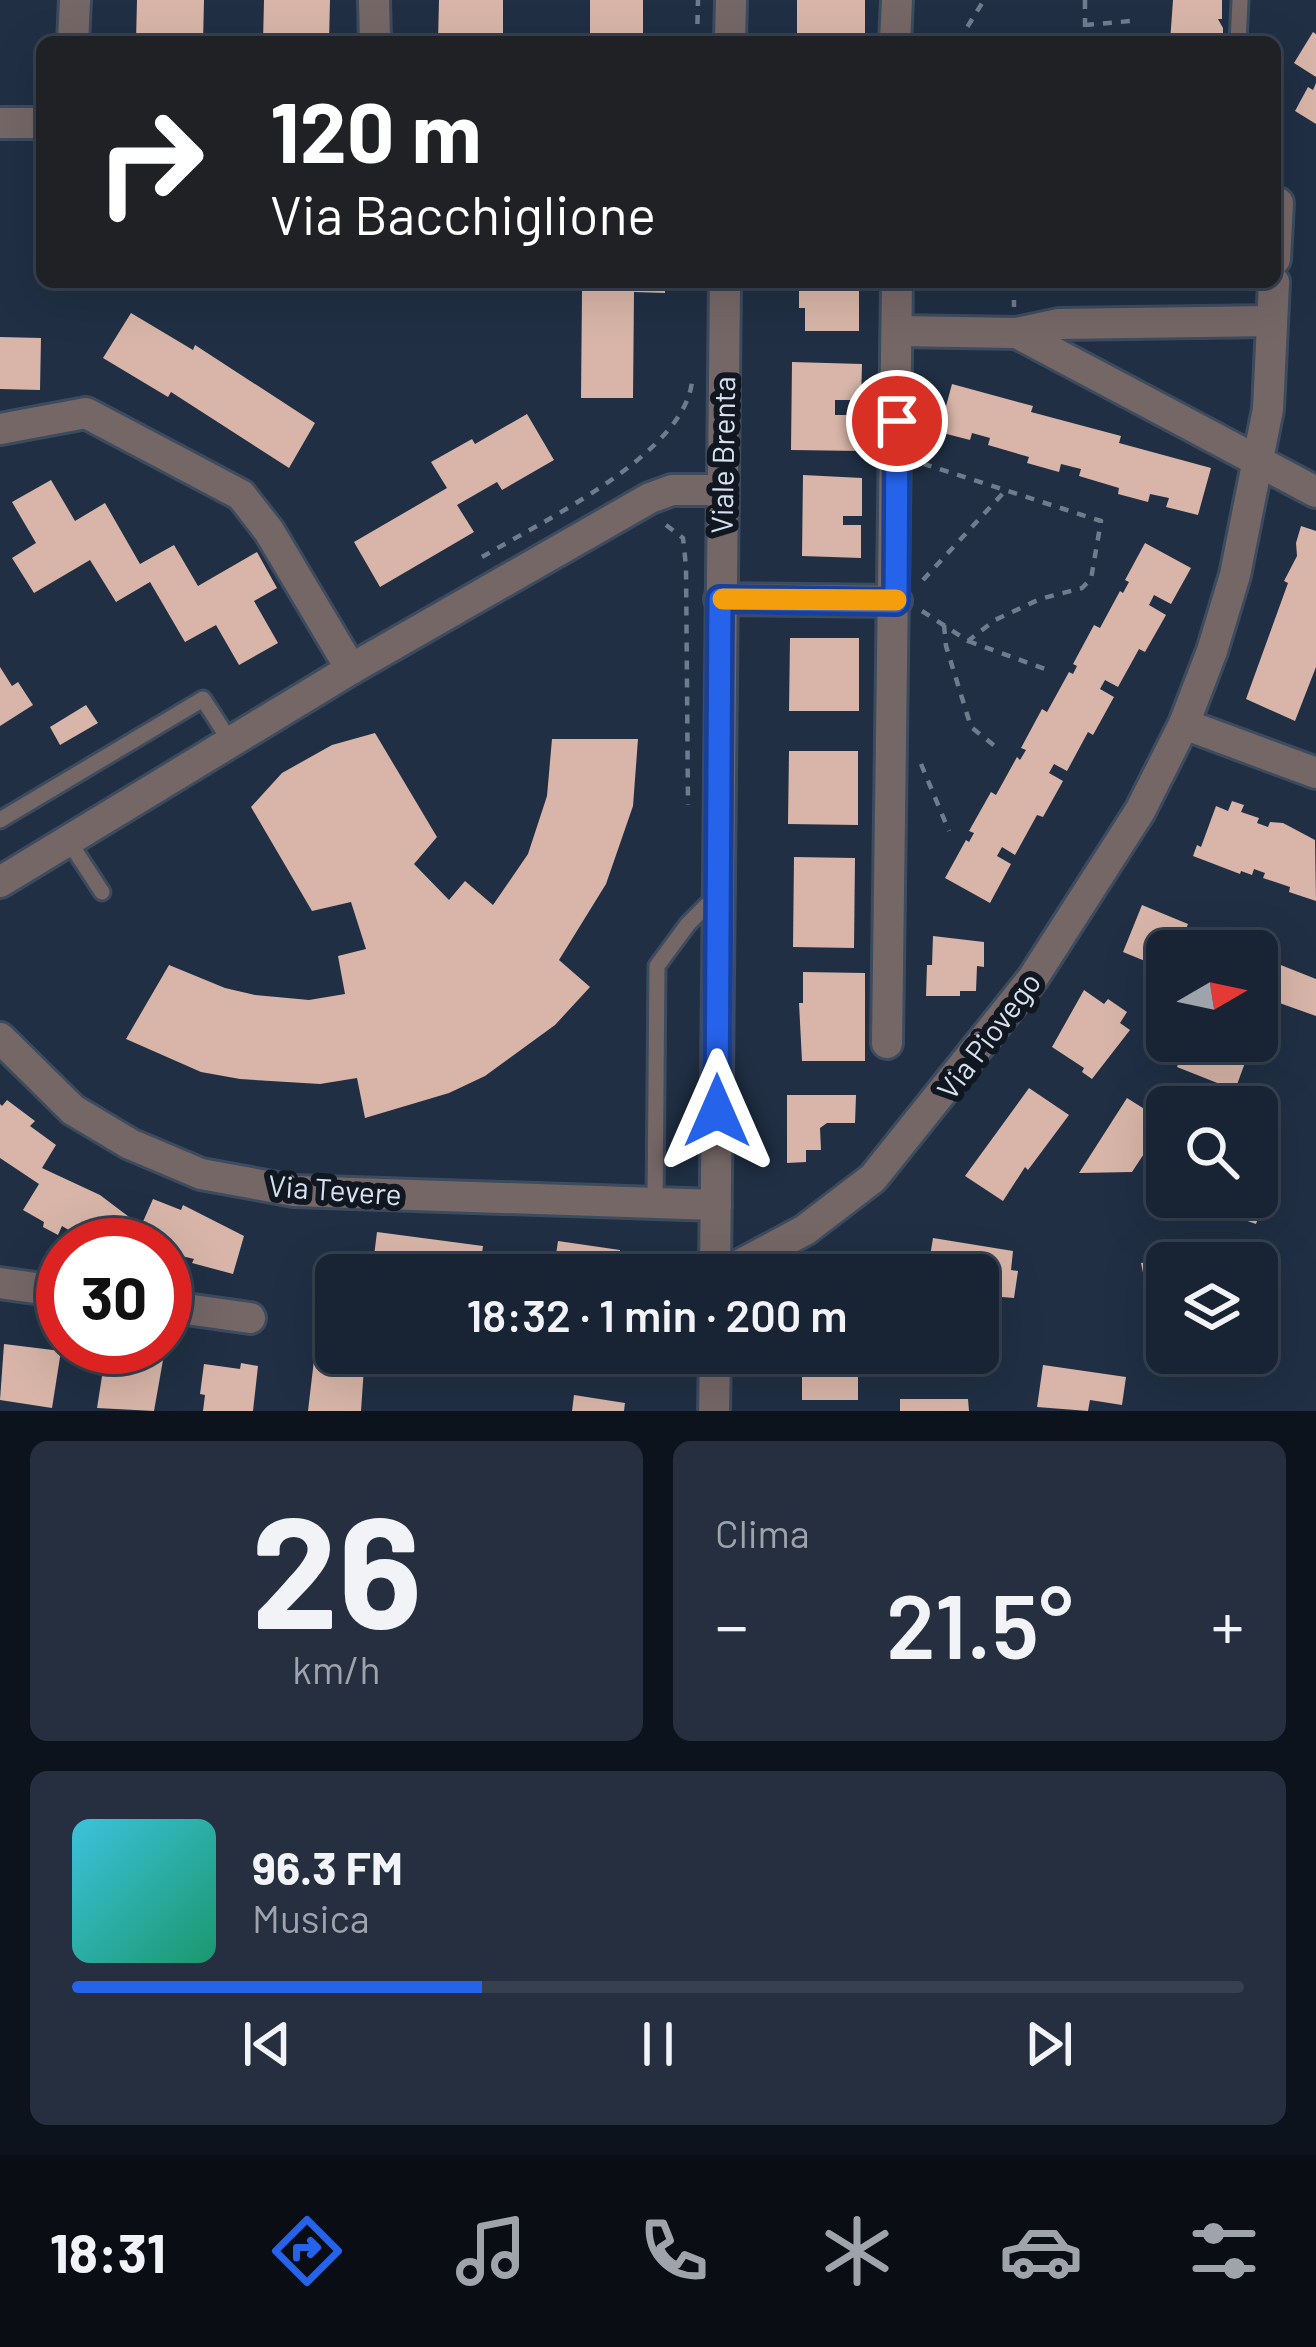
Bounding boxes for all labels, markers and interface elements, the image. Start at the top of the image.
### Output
text: 120 m [270,79,482,180]
icon: right [72,84,228,240]
text: Via Bacchiglione [270,181,656,246]
pin [846,370,948,472]
street label: Viale Brenta [703,376,741,534]
icon: arrive [864,388,930,454]
north arrow [1146,930,1278,1062]
map controls [1146,930,1278,1374]
street label: Via Piovego [929,964,1047,1106]
position arrow [654,1048,780,1174]
button: search [1146,1086,1278,1218]
street label: Via Tevere [267,1166,403,1212]
speed limit sign: 30 [36,1218,192,1374]
button: layers [1146,1242,1278,1374]
text: 18:32 · 1 min · 200 m [466,1287,848,1341]
text: 26 [251,1473,422,1660]
text: Clima [715,1509,810,1556]
text: 21.5° [886,1569,1073,1677]
text: − [715,1584,748,1663]
text: + [1211,1584,1244,1663]
text: km/h [292,1645,381,1692]
text: 96.3 FM [252,1840,403,1894]
text: Musica [252,1894,370,1941]
icon: previous [234,2011,300,2077]
icon: pause [625,2011,691,2077]
icon: next [1016,2011,1082,2077]
icon: directions [265,2209,349,2293]
icon: music [449,2209,533,2293]
icon: phone [632,2209,716,2293]
icon: climate [815,2209,899,2293]
icon: car [999,2209,1083,2293]
icon: filters [1182,2209,1266,2293]
text: 18:31 [50,2219,166,2284]

